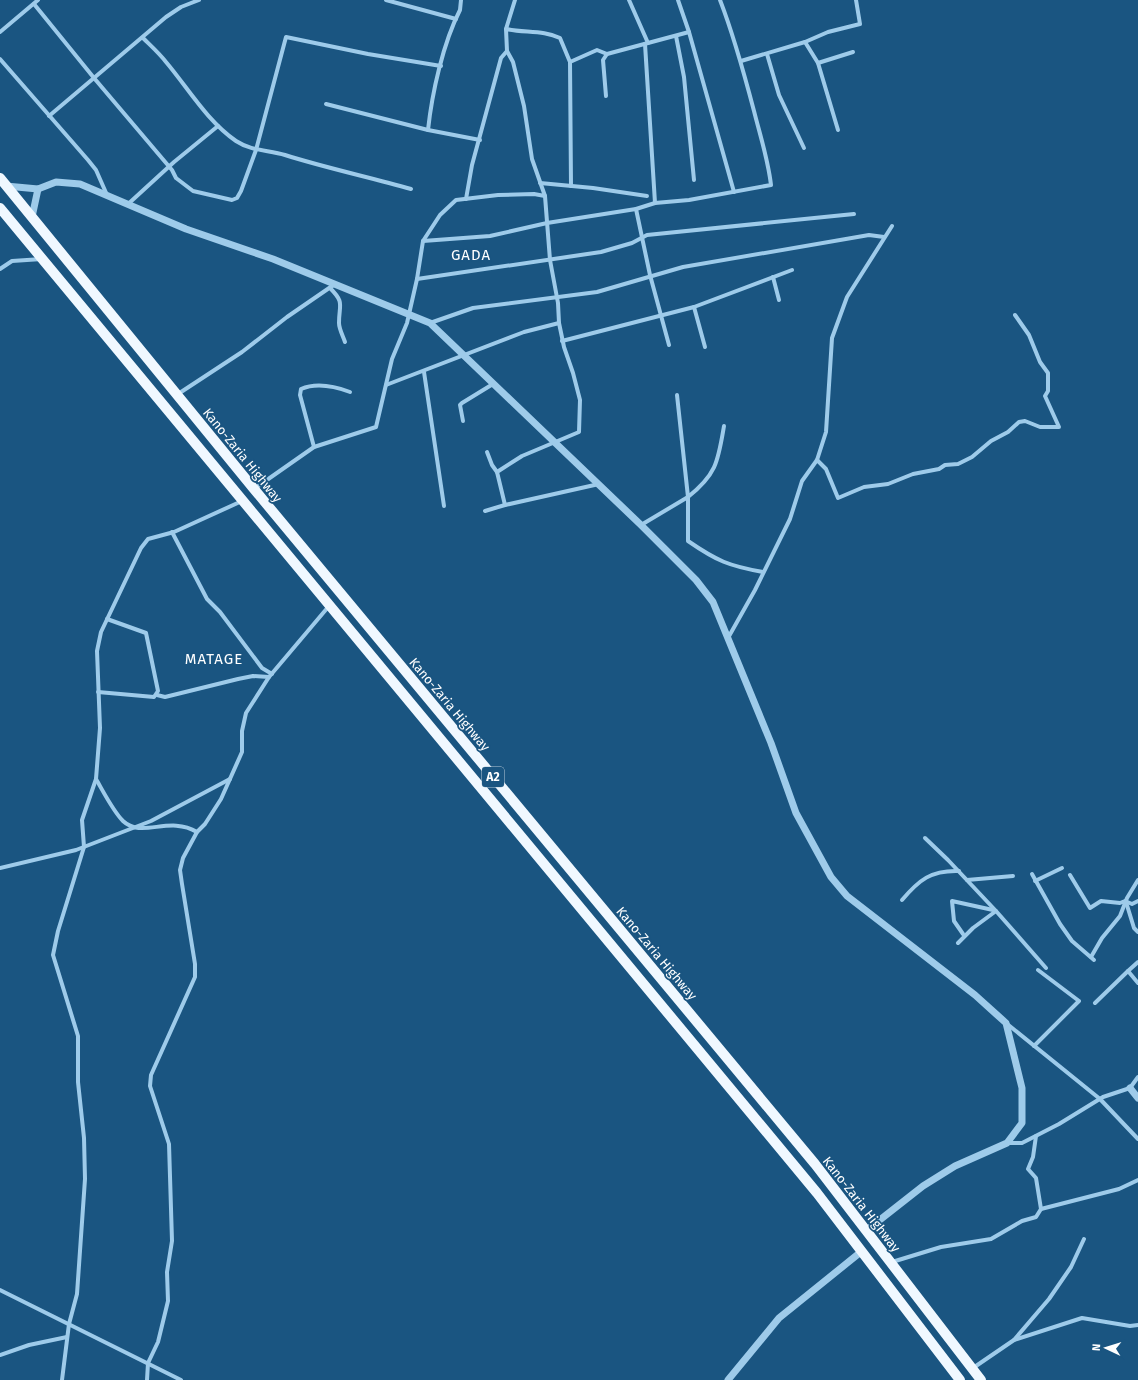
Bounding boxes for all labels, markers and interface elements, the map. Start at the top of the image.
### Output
district label: GADA [451,246,491,264]
street label: Kano-Zaria Highway [200,405,286,506]
district label: MATAGE [185,650,243,668]
street label: Kano-Zaria Highway [406,655,493,754]
road number: A2 [482,767,504,787]
street label: Kano-Zaria Highway [613,904,700,1003]
street label: Kano-Zaria Highway [820,1154,904,1255]
north arrow [1086,1328,1126,1368]
text: N [1090,1343,1103,1351]

